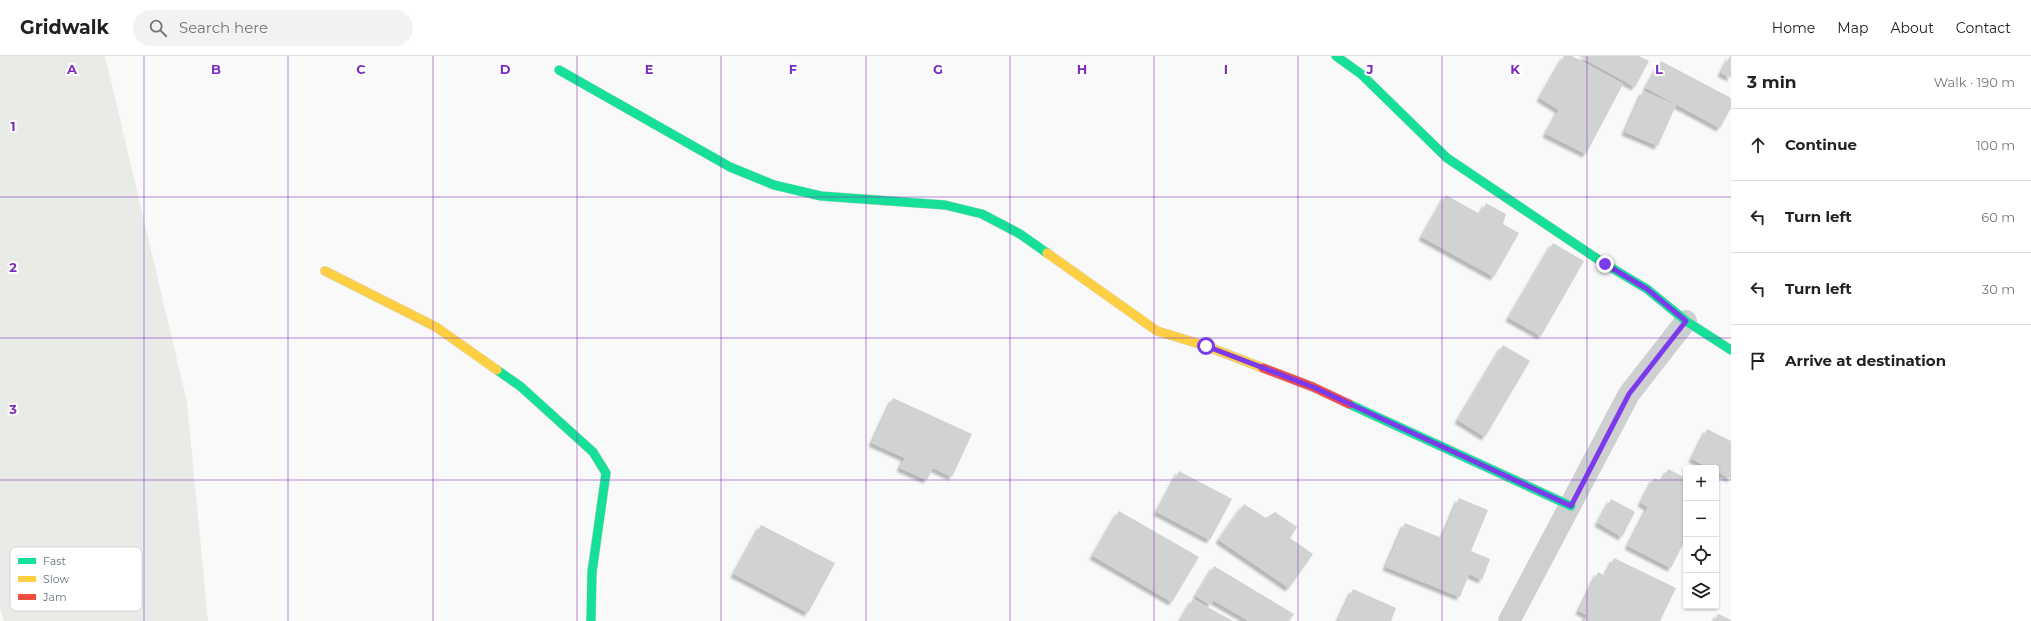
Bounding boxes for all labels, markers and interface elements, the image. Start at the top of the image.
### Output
search box [133,10,413,46]
text: Gridwalk [20,16,109,39]
icon: search [147,17,169,39]
text: Search here [179,18,268,37]
text: Home [1772,19,1815,37]
text: Map [1837,19,1868,37]
text: About [1890,19,1934,37]
text: Contact [1956,19,2011,37]
text: A [66,61,78,77]
text: B [211,61,221,77]
text: C [356,61,366,77]
text: D [500,61,511,77]
text: E [645,61,654,77]
text: F [789,61,797,77]
text: G [933,61,943,77]
text: H [1077,61,1087,77]
text: I [1224,61,1228,77]
text: J [1365,61,1374,77]
text: K [1510,61,1520,77]
text: L [1655,61,1663,77]
text: 3 min [1747,72,1797,92]
text: Walk · 190 m [1934,74,2015,90]
text: 1 [10,118,16,134]
icon: ahead [1747,134,1769,156]
text: Continue [1785,135,1857,154]
text: 100 m [1976,137,2015,153]
icon: left [1747,206,1769,228]
text: Turn left [1785,207,1852,226]
text: 60 m [1981,209,2015,225]
route end [1596,255,1614,273]
text: 2 [9,259,17,275]
icon: left [1747,278,1769,300]
text: Turn left [1785,279,1852,298]
text: 30 m [1982,281,2015,297]
route start [1197,337,1215,355]
icon: arrive [1747,350,1769,372]
text: Arrive at destination [1785,351,1946,370]
text: 3 [8,401,17,417]
map controls [1683,465,1719,609]
button: + [1683,465,1719,501]
button: − [1683,501,1719,537]
button: locate [1683,537,1719,573]
legend [10,547,142,611]
text: Fast [43,554,67,568]
text: Slow [43,572,69,586]
button: layers [1683,573,1719,609]
text: Jam [42,590,67,604]

